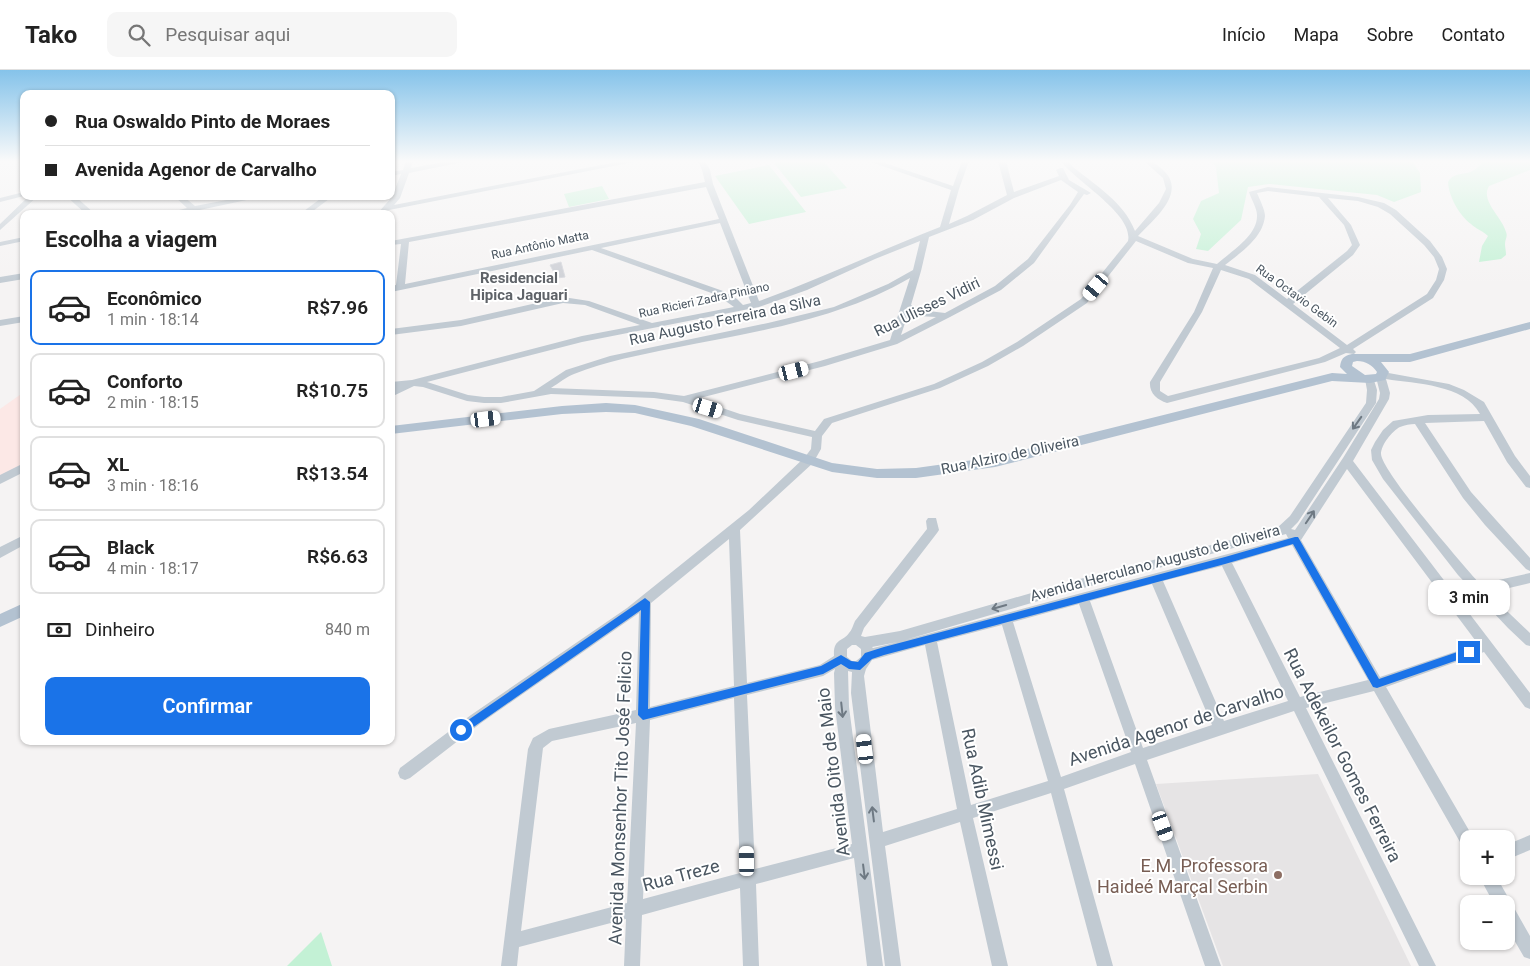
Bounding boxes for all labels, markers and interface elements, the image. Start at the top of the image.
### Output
search box [107,12,457,57]
text: Tako [25,21,77,49]
icon: search [125,21,153,49]
text: Pesquisar aqui [165,23,291,46]
text: Início [1222,24,1265,45]
text: Mapa [1293,24,1339,45]
text: Sobre [1367,24,1413,45]
text: Contato [1441,24,1505,45]
text: Rua Oswaldo Pinto de Moraes [75,110,330,133]
text: Avenida Agenor de Carvalho [75,158,317,181]
text: Escolha a viagem [45,227,217,252]
street label: Rua Antônio Matta [490,228,590,262]
street label: Rua Octavio Gebin [1253,262,1341,330]
district label: Residencial Hipica Jaguari [470,269,568,304]
car [1080,271,1111,303]
street label: Rua Ulisses Vidiri [871,274,983,340]
street label: Rua Ricieri Zadra Piniano [637,279,771,321]
icon: car [47,285,92,330]
text: Econômico [107,287,202,310]
street label: Rua Augusto Ferreira da Silva [628,291,822,349]
text: R$7.96 [307,296,368,319]
text: 1 min · 18:14 [107,310,199,329]
car [777,360,810,382]
icon: car [47,368,92,413]
text: Conforto [107,370,183,393]
text: R$10.75 [296,379,368,402]
text: 2 min · 18:15 [107,393,199,412]
car [691,396,724,420]
car [470,410,501,428]
one-way arrow [1352,416,1362,430]
street label: Rua Alziro de Oliveira [939,432,1081,478]
icon: car [47,451,92,496]
text: XL [107,453,129,476]
text: R$13.54 [296,462,368,485]
text: 3 min · 18:16 [107,476,199,495]
one-way arrow [1305,511,1315,525]
street label: Avenida Herculano Augusto de Oliveira [1028,521,1282,605]
icon: car [47,534,92,579]
text: Black [107,536,154,559]
text: R$6.63 [307,545,368,568]
text: 4 min · 18:17 [107,559,199,578]
callout: 3 min [1428,580,1510,614]
text: 3 min [1449,588,1489,607]
one-way arrow [991,603,1007,613]
icon: cash [45,616,73,644]
text: Dinheiro [85,618,155,641]
text: 840 m [325,620,370,639]
route end [1458,641,1480,663]
street label: Rua Adekeilor Gomes Ferreira [1280,645,1406,865]
street label: Avenida Monsenhor Tito José Felicio [604,650,636,946]
button: Confirmar [45,677,370,735]
street label: Avenida Agenor de Carvalho [1066,680,1286,770]
street label: Avenida Oito de Maio [812,687,854,857]
one-way arrow [838,702,847,718]
route start [450,719,472,741]
street label: Rua Adib Mimessi [958,726,1008,872]
car [855,733,874,765]
one-way arrow [868,806,878,822]
car [1150,809,1175,843]
map controls [1460,830,1515,950]
button: + [1460,830,1515,885]
car [739,846,754,876]
street label: Rua Treze [640,855,722,895]
place label: E.M. Professora Haideé Marçal Serbin [1097,855,1268,897]
one-way arrow [859,863,869,879]
marker: E.M. Professora Haideé Marçal Serbin [1272,869,1284,881]
button: − [1460,895,1515,950]

